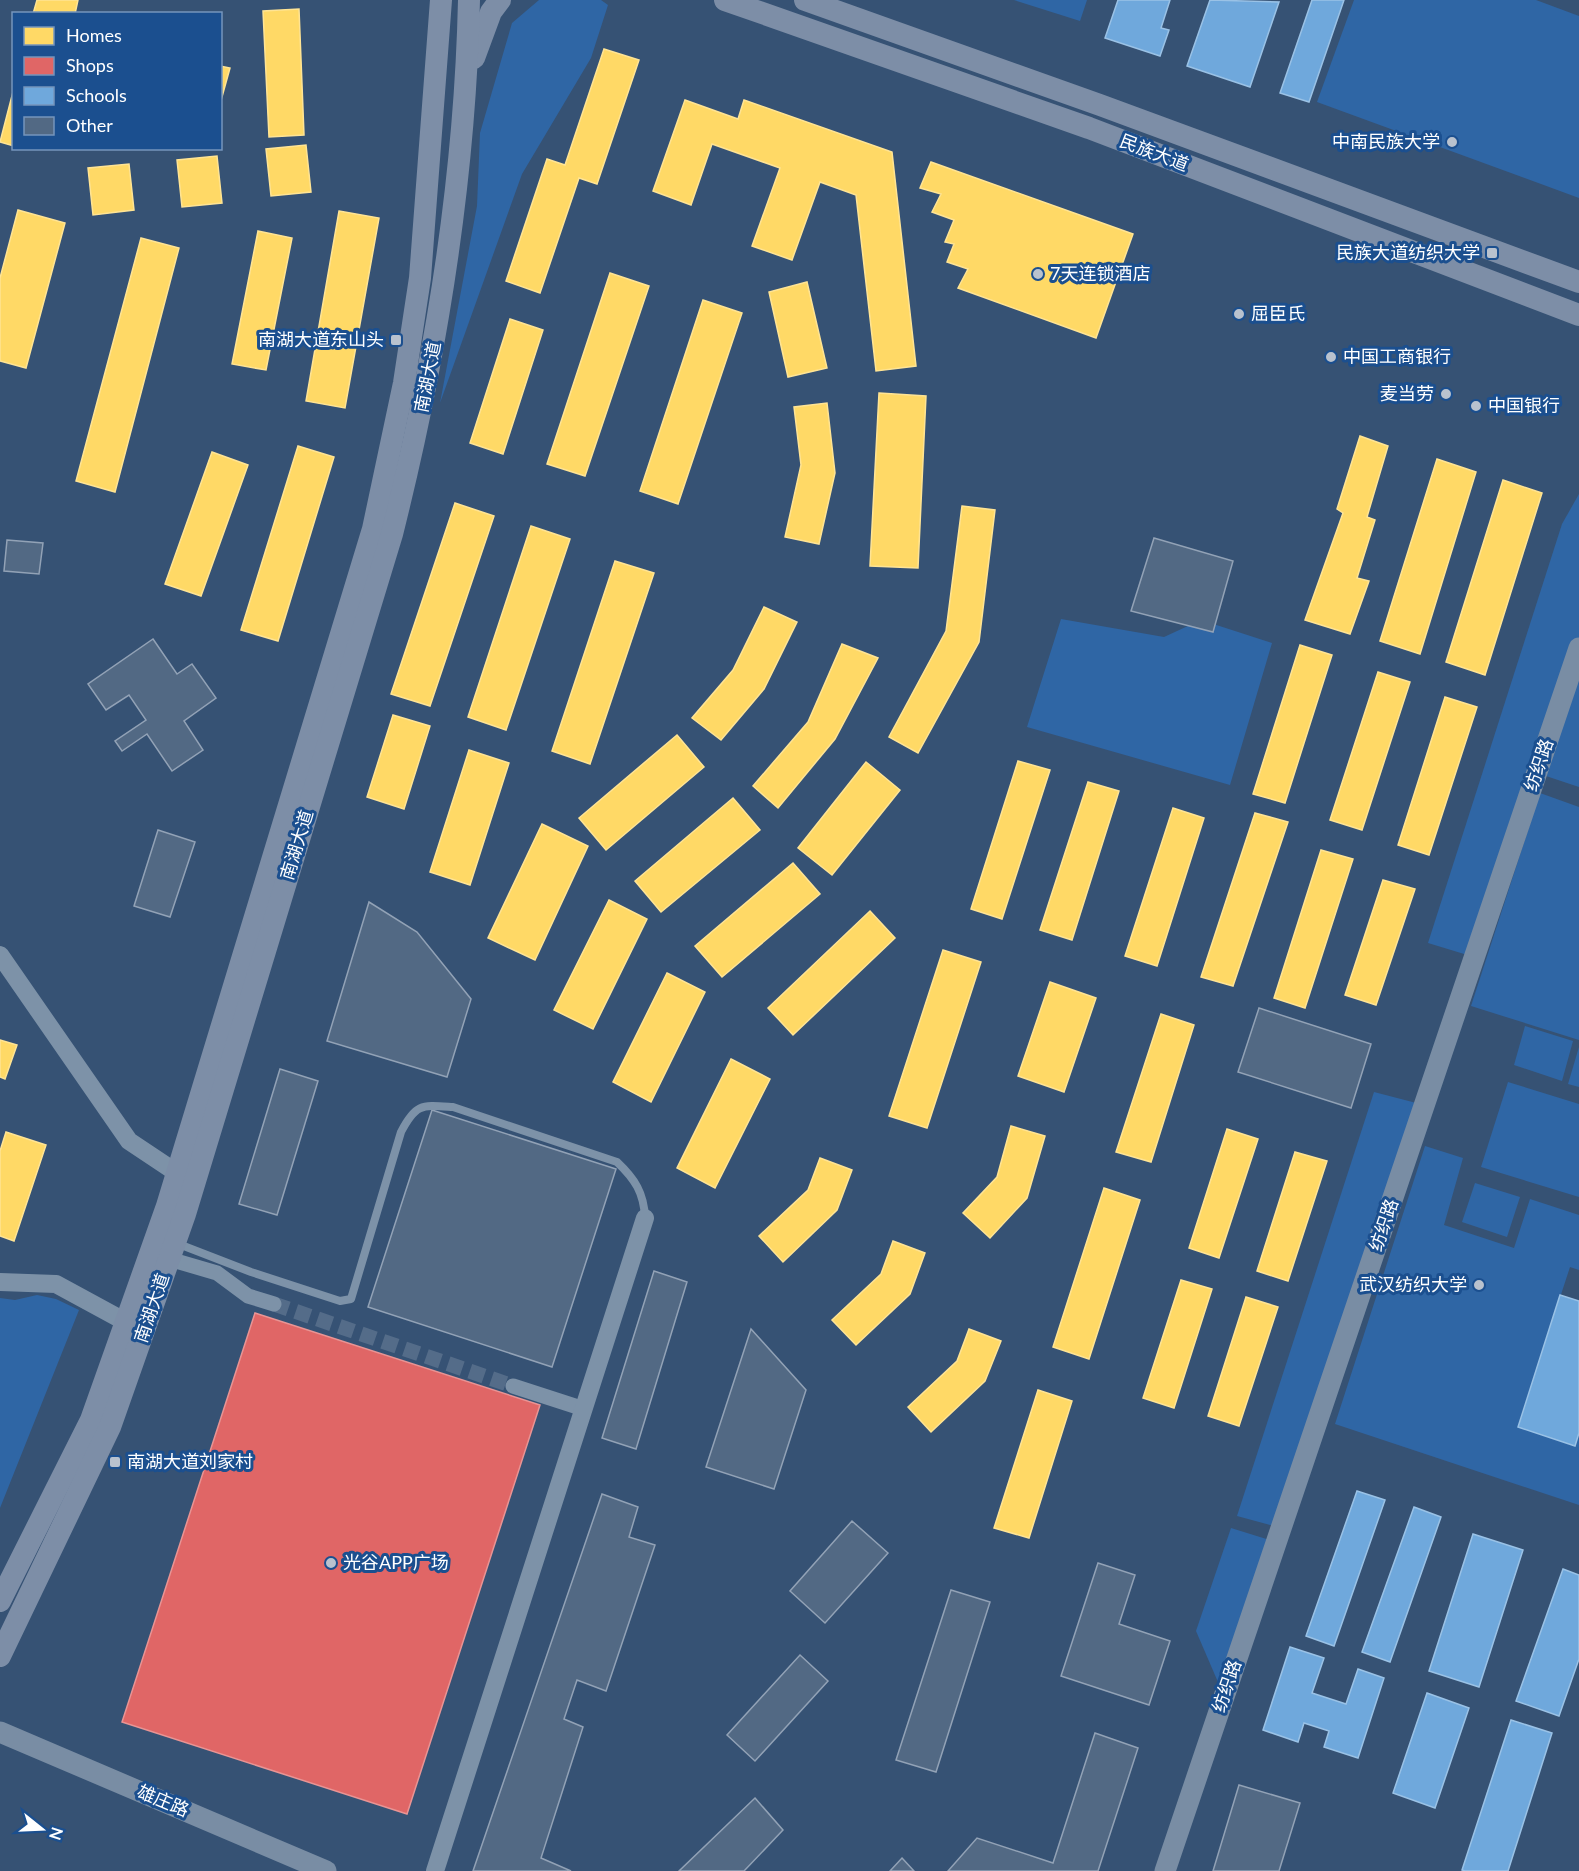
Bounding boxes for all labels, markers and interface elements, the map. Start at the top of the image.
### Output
legend [12,12,222,150]
text: Homes [66,24,122,46]
text: Shops [66,54,114,76]
text: Schools [66,84,127,106]
text: Other [66,114,113,136]
street label: 民族大道 [1117,129,1192,175]
place label: 中南民族大学 [1332,130,1440,152]
marker: 中南民族大学 [1445,135,1459,149]
place label: 民族大道纺织大学 [1336,241,1480,263]
marker: 民族大道纺织大学 [1485,246,1499,260]
place label: 7天连锁酒店 [1050,262,1150,284]
marker: 7天连锁酒店 [1031,267,1045,281]
place label: 屈臣氏 [1251,302,1305,324]
marker: 屈臣氏 [1232,307,1246,321]
place label: 南湖大道东山头 [258,328,384,350]
marker: 南湖大道东山头 [389,333,403,347]
street label: 南湖大道 [409,339,445,414]
place label: 中国工商银行 [1343,345,1451,367]
marker: 中国工商银行 [1324,350,1338,364]
place label: 麦当劳 [1380,382,1434,404]
marker: 麦当劳 [1439,387,1453,401]
place label: 中国银行 [1488,394,1560,416]
marker: 中国银行 [1469,399,1483,413]
street label: 纺织路 [1519,736,1557,794]
street label: 南湖大道 [275,807,317,882]
street label: 纺织路 [1364,1196,1402,1254]
street label: 南湖大道 [129,1270,173,1345]
place label: 武汉纺织大学 [1359,1273,1467,1295]
marker: 武汉纺织大学 [1472,1278,1486,1292]
place label: 南湖大道刘家村 [127,1450,253,1472]
marker: 南湖大道刘家村 [108,1455,122,1469]
place label: 光谷APP广场 [343,1551,449,1573]
marker: 光谷APP广场 [324,1556,338,1570]
street label: 纺织路 [1207,1657,1245,1715]
street label: 雄庄路 [134,1779,193,1821]
north arrow [12,1799,72,1859]
text: N [46,1825,68,1843]

